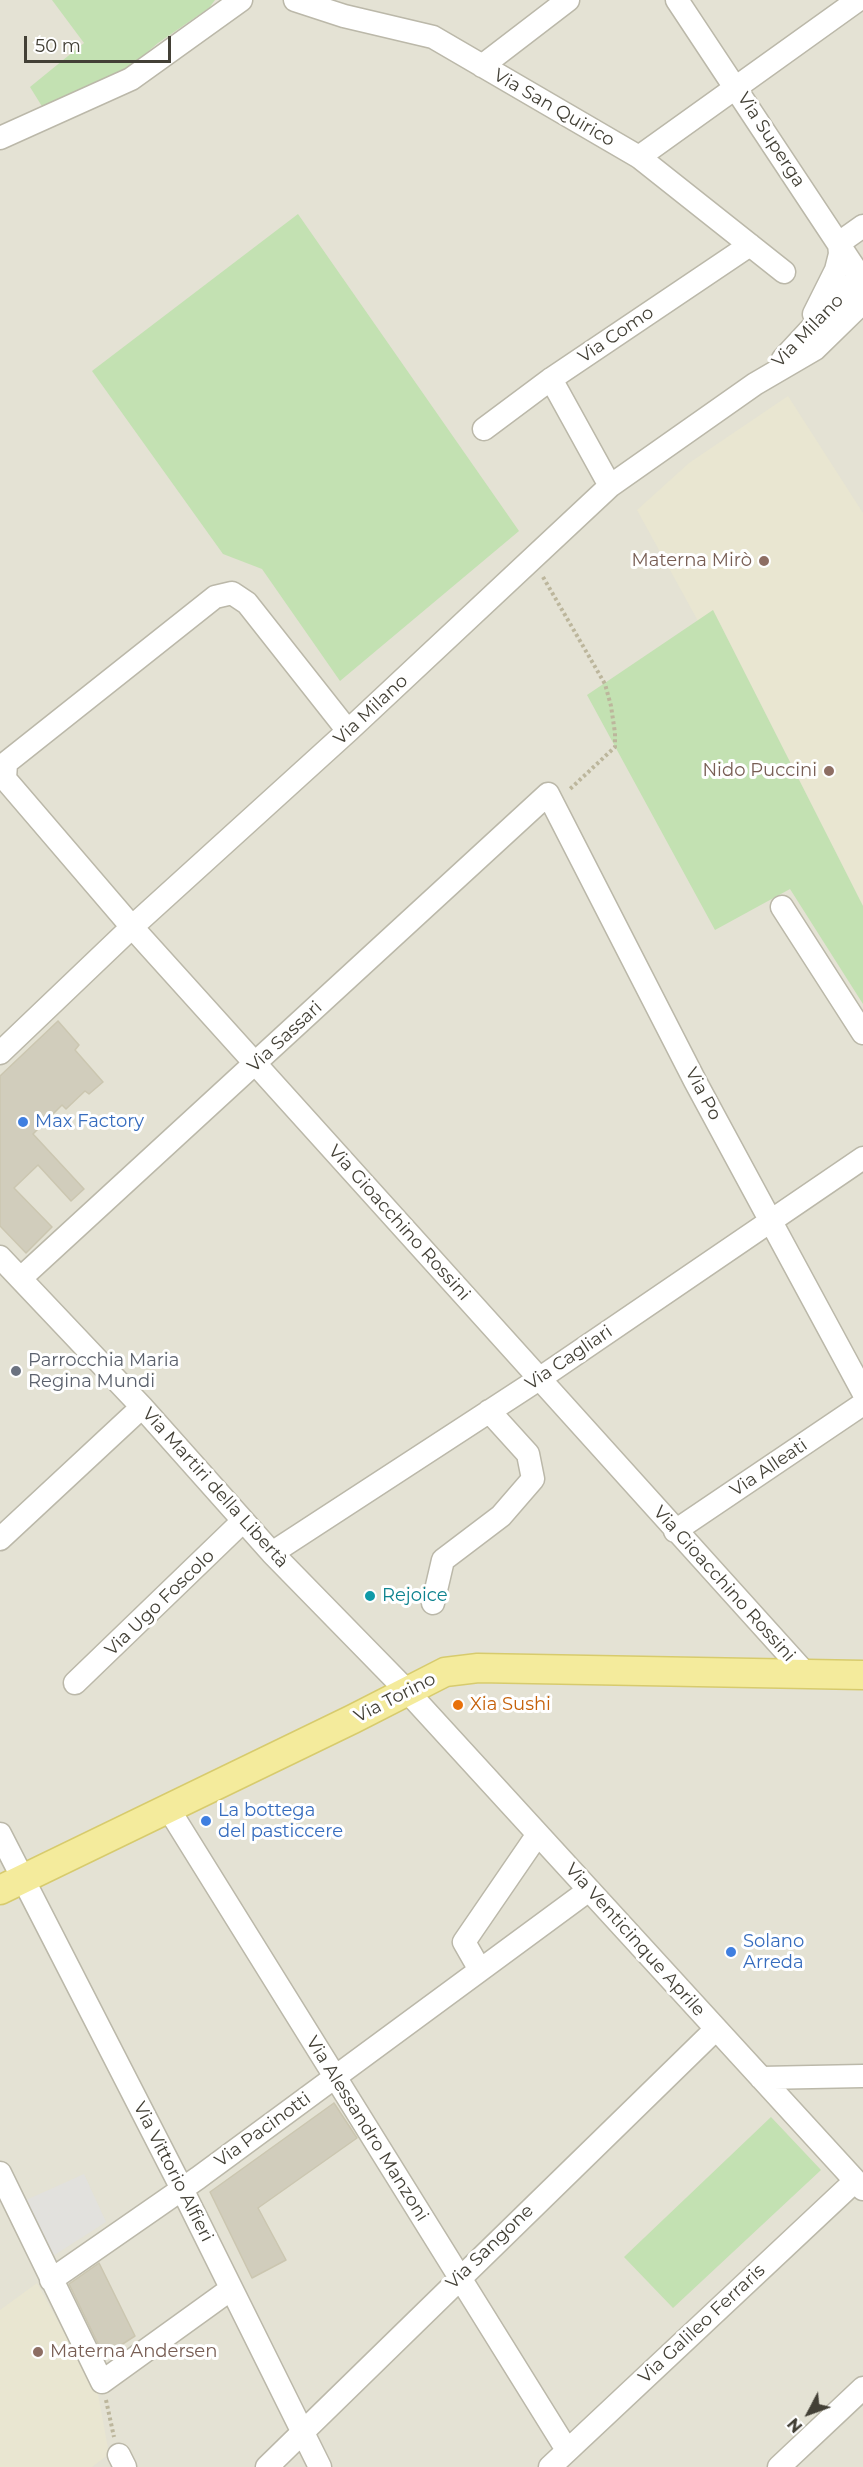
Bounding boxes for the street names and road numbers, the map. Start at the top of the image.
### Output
street label: Via San Quirico [490,65,618,151]
street label: Via Superga [732,89,810,191]
street label: Via Milano [768,290,848,372]
street label: Via Como [574,302,658,368]
street label: Via Milano [329,670,413,750]
street label: Via Sassari [243,997,327,1077]
street label: Via Po [680,1064,726,1124]
street label: Via Gioacchino Rossini [323,1141,475,1305]
street label: Via Cagliari [521,1321,617,1395]
street label: Via Martiri della Libertà [137,1403,293,1573]
street label: Via Alleati [726,1434,812,1502]
street label: Via Gioacchino Rossini [648,1502,800,1666]
street label: Via Ugo Foscolo [101,1545,219,1661]
street label: Via Torino [351,1668,439,1728]
street label: Via Venticinque Aprile [560,1859,710,2021]
street label: Via Alessandro Manzoni [301,2033,433,2225]
street label: Via Pacinotti [211,2088,315,2172]
street label: Via Vittorio Alfieri [128,2099,218,2245]
street label: Via Sangone [442,2200,538,2294]
street label: Via Galileo Ferraris [634,2260,770,2388]

